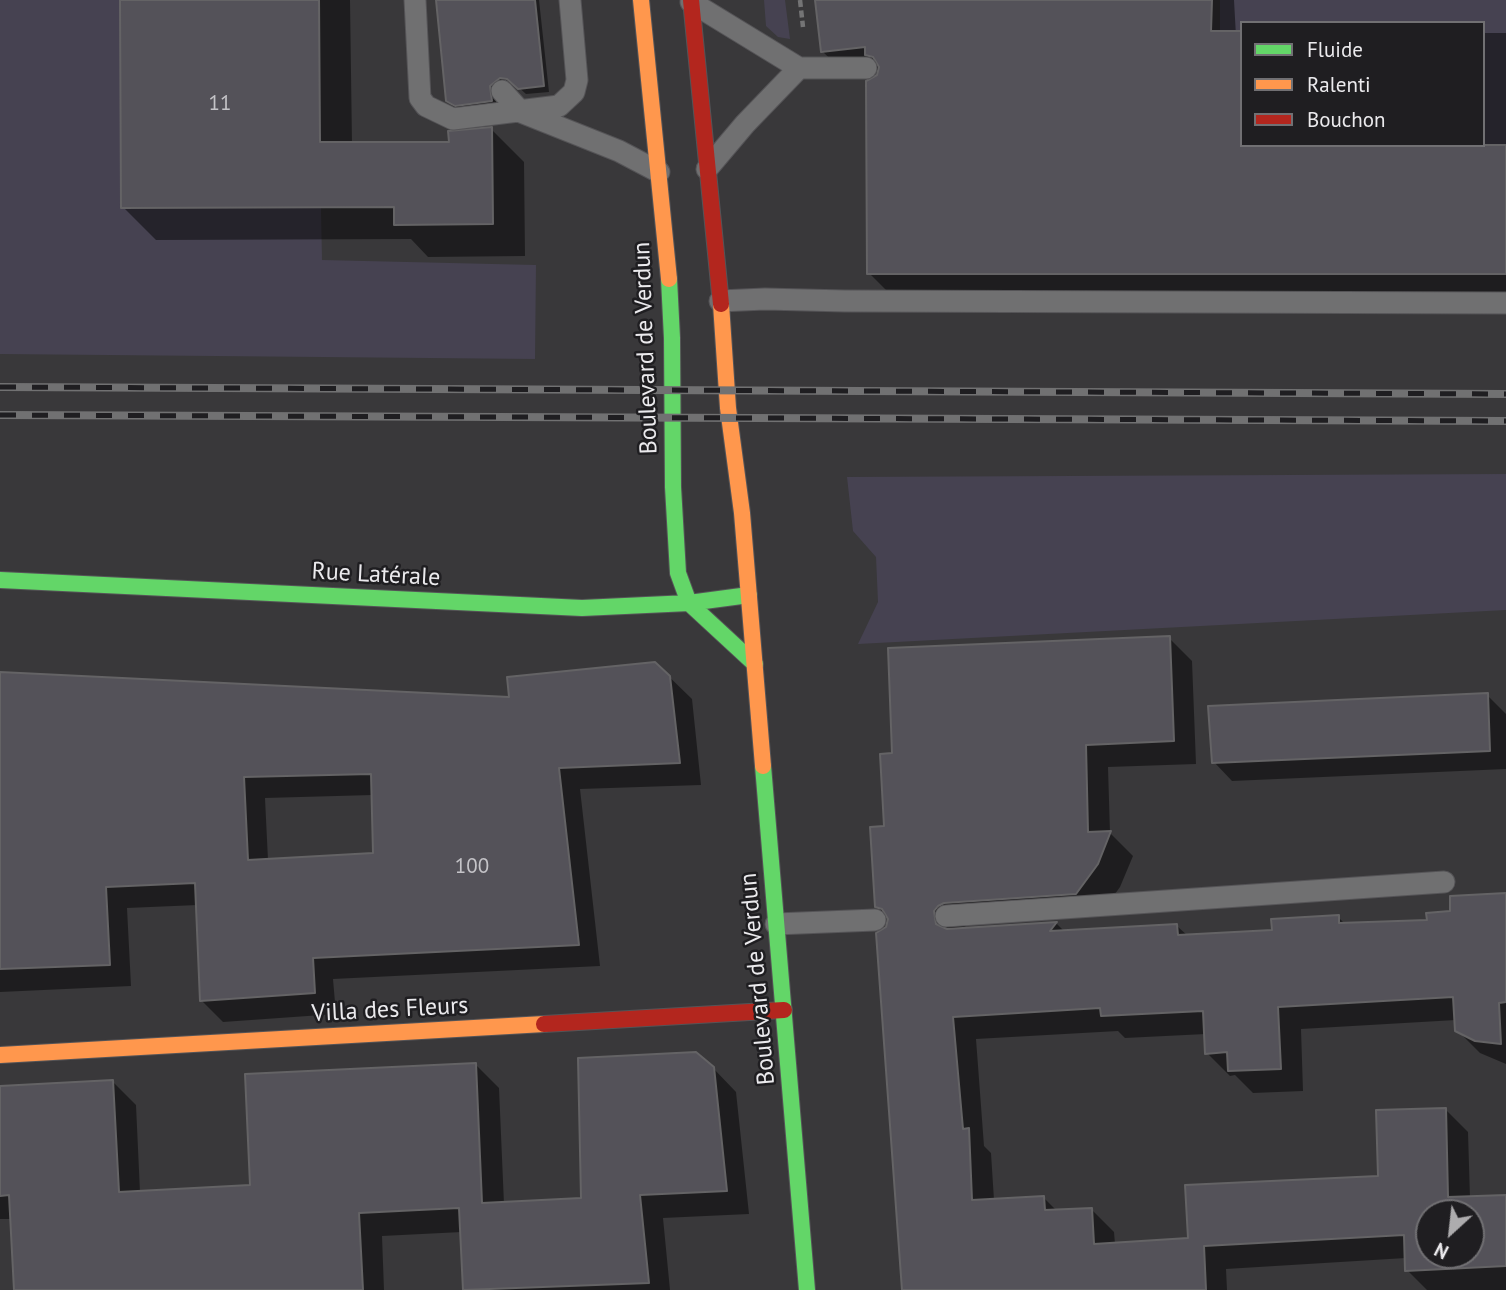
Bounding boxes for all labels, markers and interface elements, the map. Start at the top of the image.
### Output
legend [1240,21,1485,147]
text: Fluide [1307,36,1363,63]
text: Ralenti [1307,71,1371,98]
house number: 11 [209,91,231,117]
text: Bouchon [1307,106,1386,133]
street label: Boulevard de Verdun [628,241,664,455]
street label: Rue Latérale [311,557,441,593]
house number: 100 [455,854,489,880]
street label: Boulevard de Verdun [734,872,782,1086]
street label: Villa des Fleurs [311,992,469,1028]
north arrow [1415,1199,1485,1269]
text: N [1430,1237,1452,1264]

